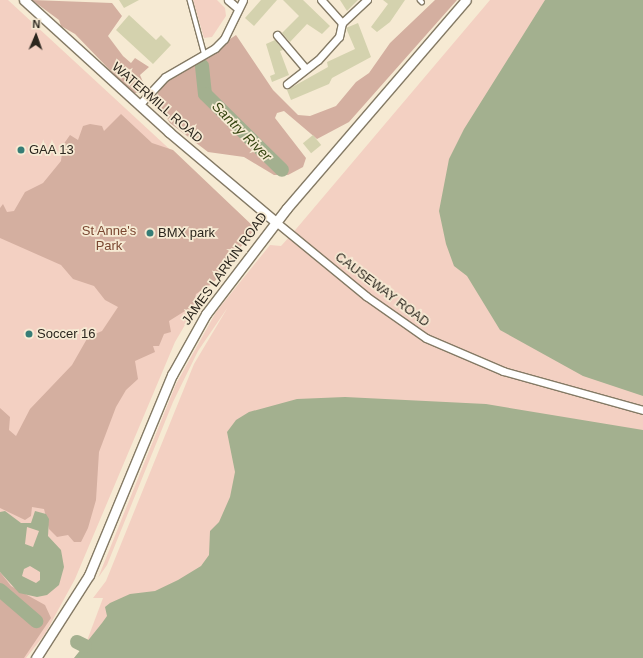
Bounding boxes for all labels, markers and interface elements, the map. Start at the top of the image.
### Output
north arrow [16,16,56,56]
text: N [32,18,41,30]
street label: WATERMILL ROAD [108,59,206,147]
water label: Santry River [209,98,275,164]
place label: GAA 13 [29,142,75,158]
marker: GAA 13 [16,145,26,155]
street label: JAMES LARKIN ROAD [179,210,271,328]
park label: St Anne's Park [81,224,137,255]
place label: BMX park [158,225,215,241]
marker: BMX park [145,228,155,238]
street label: CAUSEWAY ROAD [332,249,432,331]
place label: Soccer 16 [37,326,96,342]
marker: Soccer 16 [24,329,34,339]

